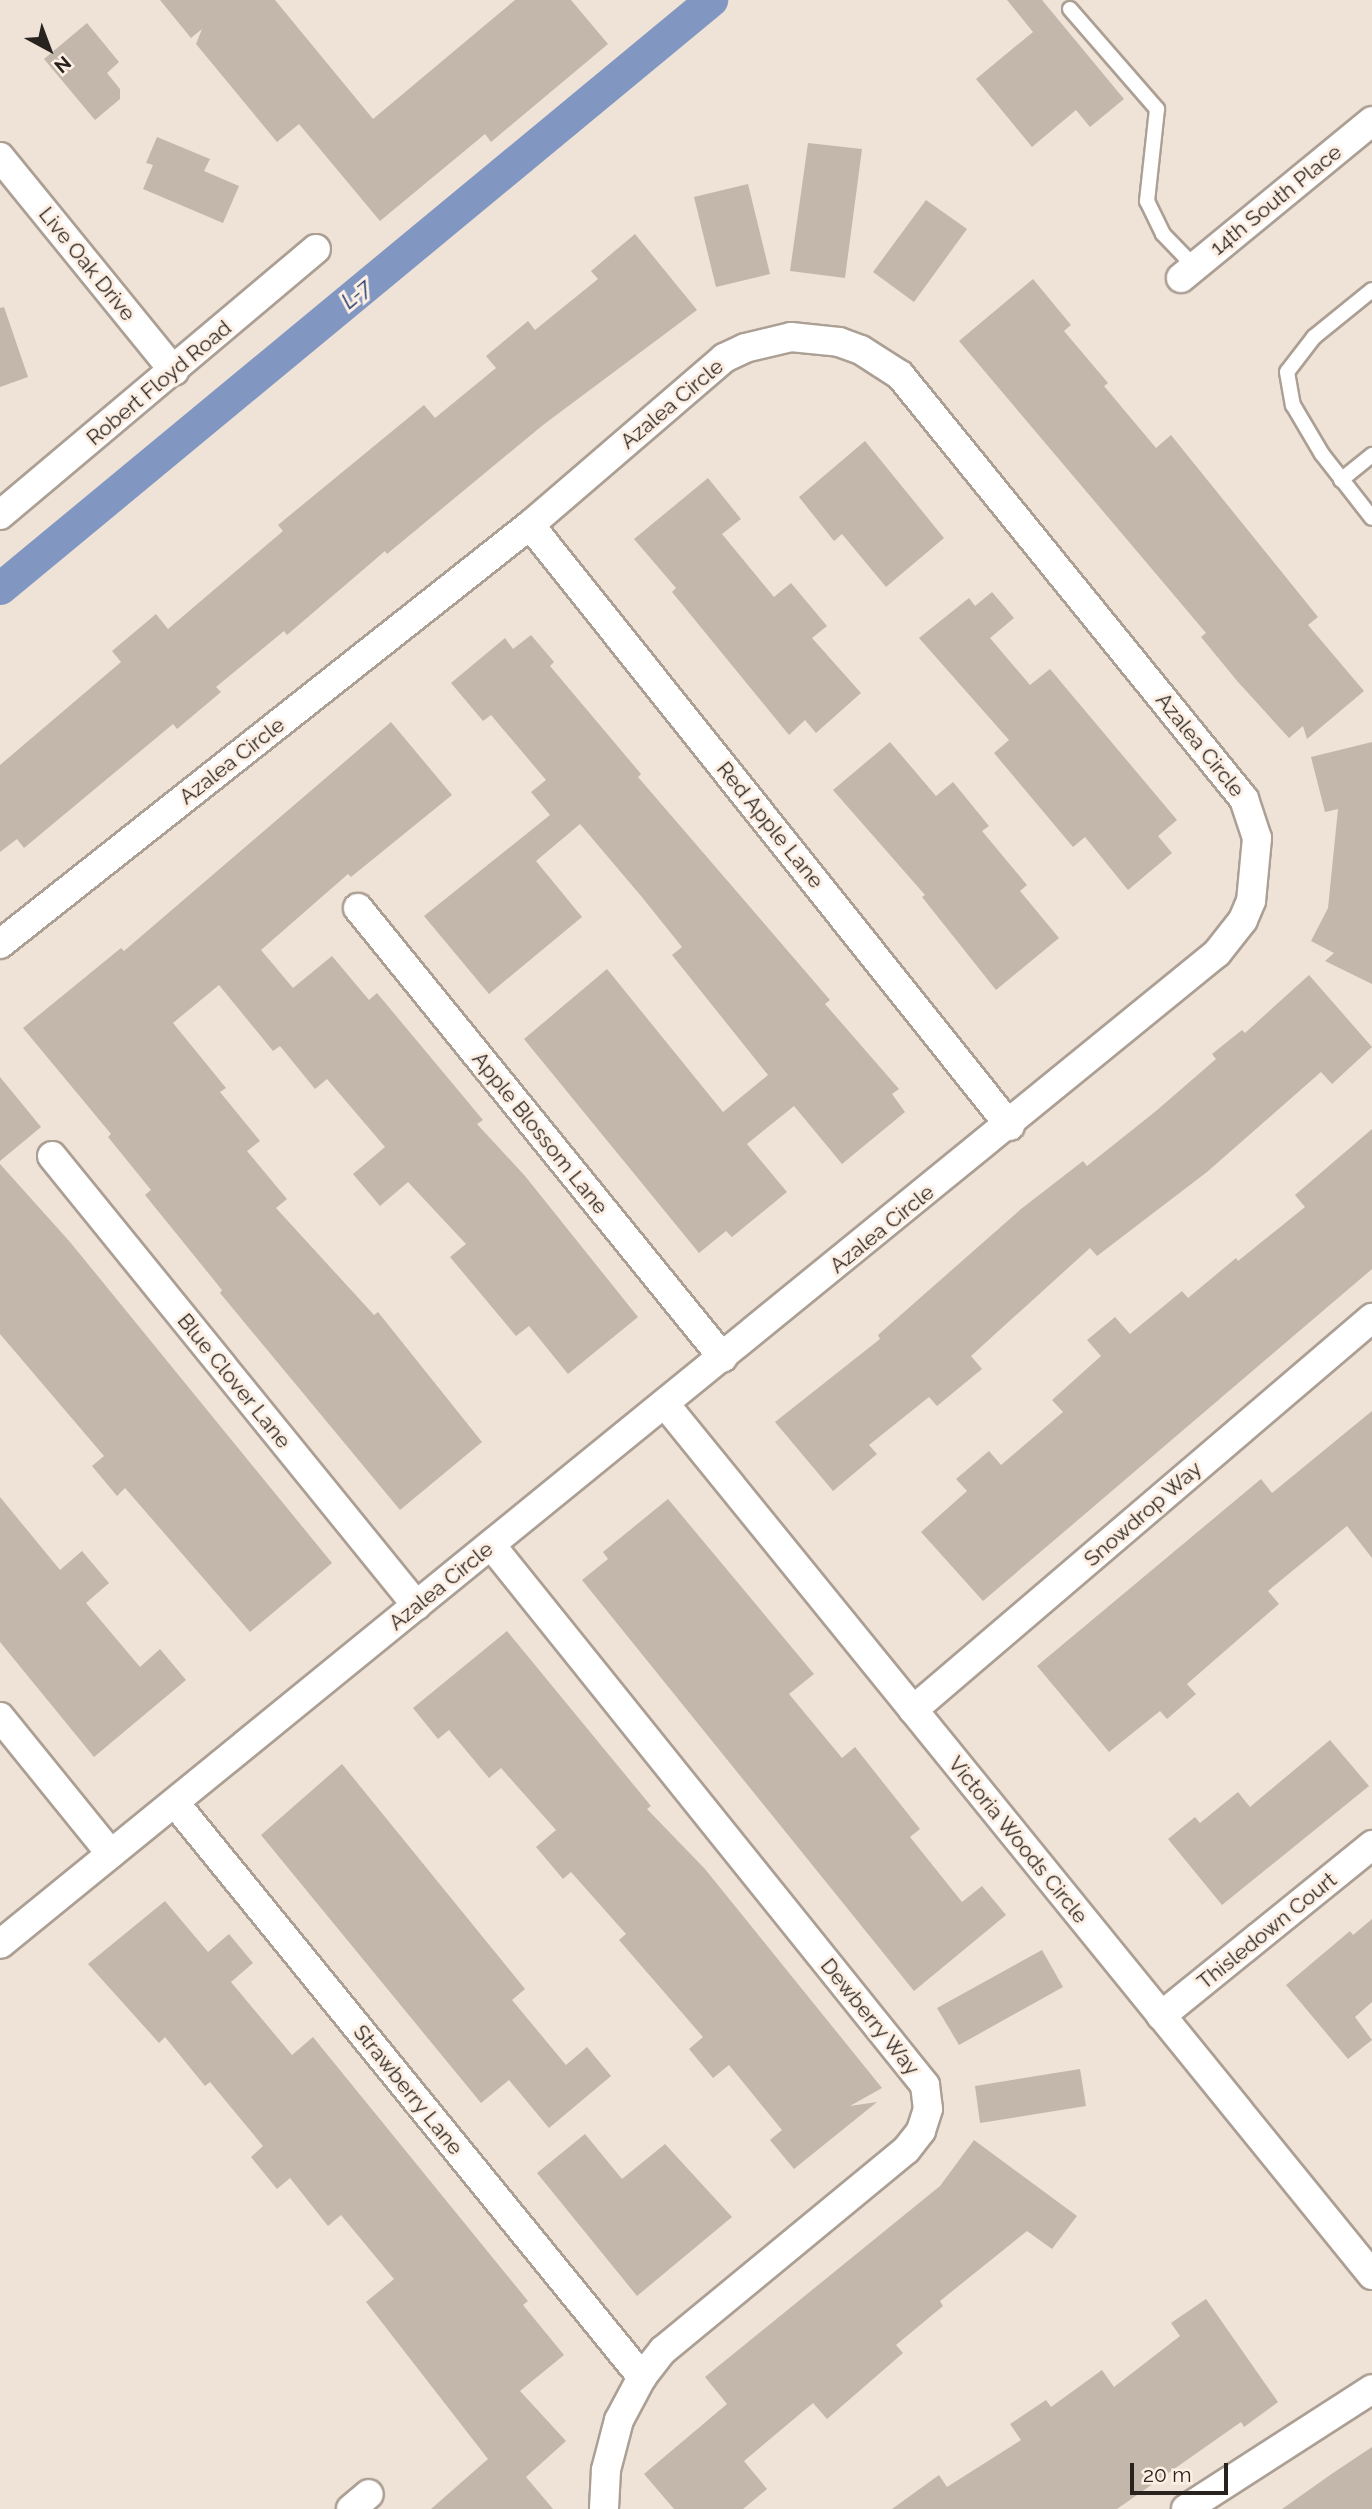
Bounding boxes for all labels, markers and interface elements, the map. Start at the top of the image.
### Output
north arrow [14,14,84,84]
text: N [50,52,75,78]
street label: 14th South Place [1205,139,1347,261]
street label: Live Oak Drive [33,202,141,326]
water label: L-7 [335,273,377,315]
street label: Robert Floyd Road [82,315,236,451]
street label: Azalea Circle [615,354,729,454]
street label: Azalea Circle [1150,688,1250,802]
street label: Azalea Circle [174,712,290,810]
street label: Red Apple Lane [711,757,829,893]
street label: Apple Blossom Lane [467,1047,613,1219]
street label: Azalea Circle [825,1179,939,1279]
street label: Blue Clover Lane [172,1308,296,1454]
street label: Snowdrop Way [1079,1456,1207,1572]
street label: Azalea Circle [384,1536,498,1636]
street label: Victoria Woods Circle [943,1751,1093,1929]
street label: Thisledown Court [1192,1867,1342,1995]
street label: Dewberry Way [815,1953,925,2081]
street label: Strawberry Lane [348,2020,468,2160]
scale bar [1134,2450,1232,2494]
text: 20 m [1143,2462,1191,2487]

